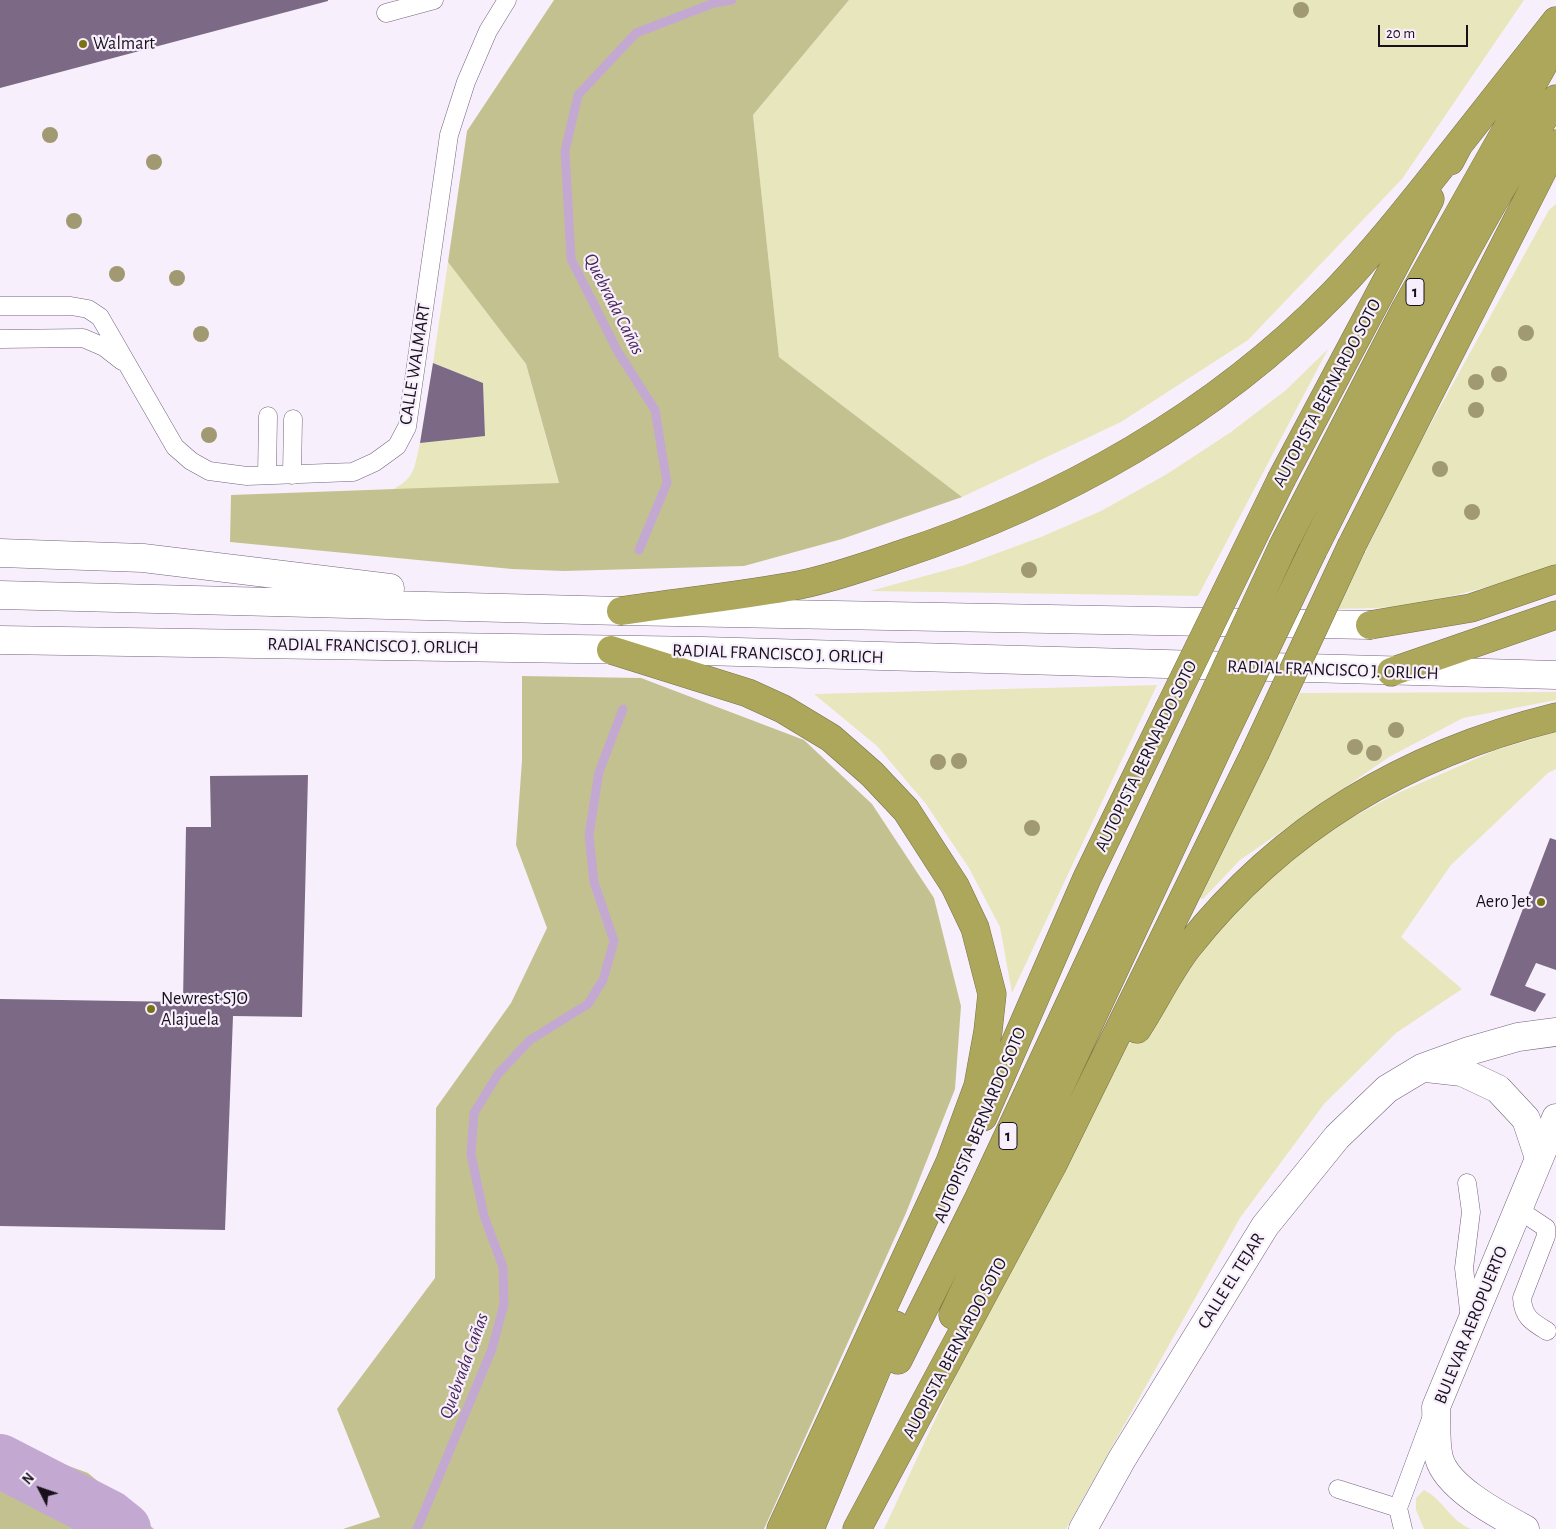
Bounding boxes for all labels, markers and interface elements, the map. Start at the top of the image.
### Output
scale bar [1381,15,1471,47]
text: 20 m [1386,26,1415,41]
place label: Walmart [93,33,155,55]
marker: Walmart [77,38,89,50]
water label: Quebrada Cañas [579,249,649,359]
road number: 1 [1406,278,1424,306]
street label: AUTOPISTA BERNARDO SOTO [1268,295,1386,491]
street label: CALLE WALMART [395,302,435,426]
street label: RADIAL FRANCISCO J. ORLICH [267,633,479,659]
street label: RADIAL FRANCISCO J. ORLICH [672,640,884,668]
street label: RADIAL FRANCISCO J. ORLICH [1227,656,1439,684]
street label: AUTOPISTA BERNARDO SOTO [1090,657,1202,855]
place label: Aero Jet [1476,891,1531,913]
marker: Aero Jet [1535,896,1547,908]
place label: Newrest SJO Alajuela [161,988,248,1030]
marker: Newrest SJO Alajuela [145,1003,157,1015]
street label: AUTOPISTA BERNARDO SOTO [929,1024,1031,1226]
road number: 1 [999,1122,1017,1150]
street label: CALLE EL TEJAR [1193,1229,1269,1333]
street label: BULEVAR AEROPUERTO [1429,1243,1513,1407]
street label: AUOPISTA BERNARDO SOTO [898,1254,1012,1442]
water label: Quebrada Cañas [434,1310,494,1422]
north arrow [15,1464,65,1514]
text: N [20,1471,37,1487]

